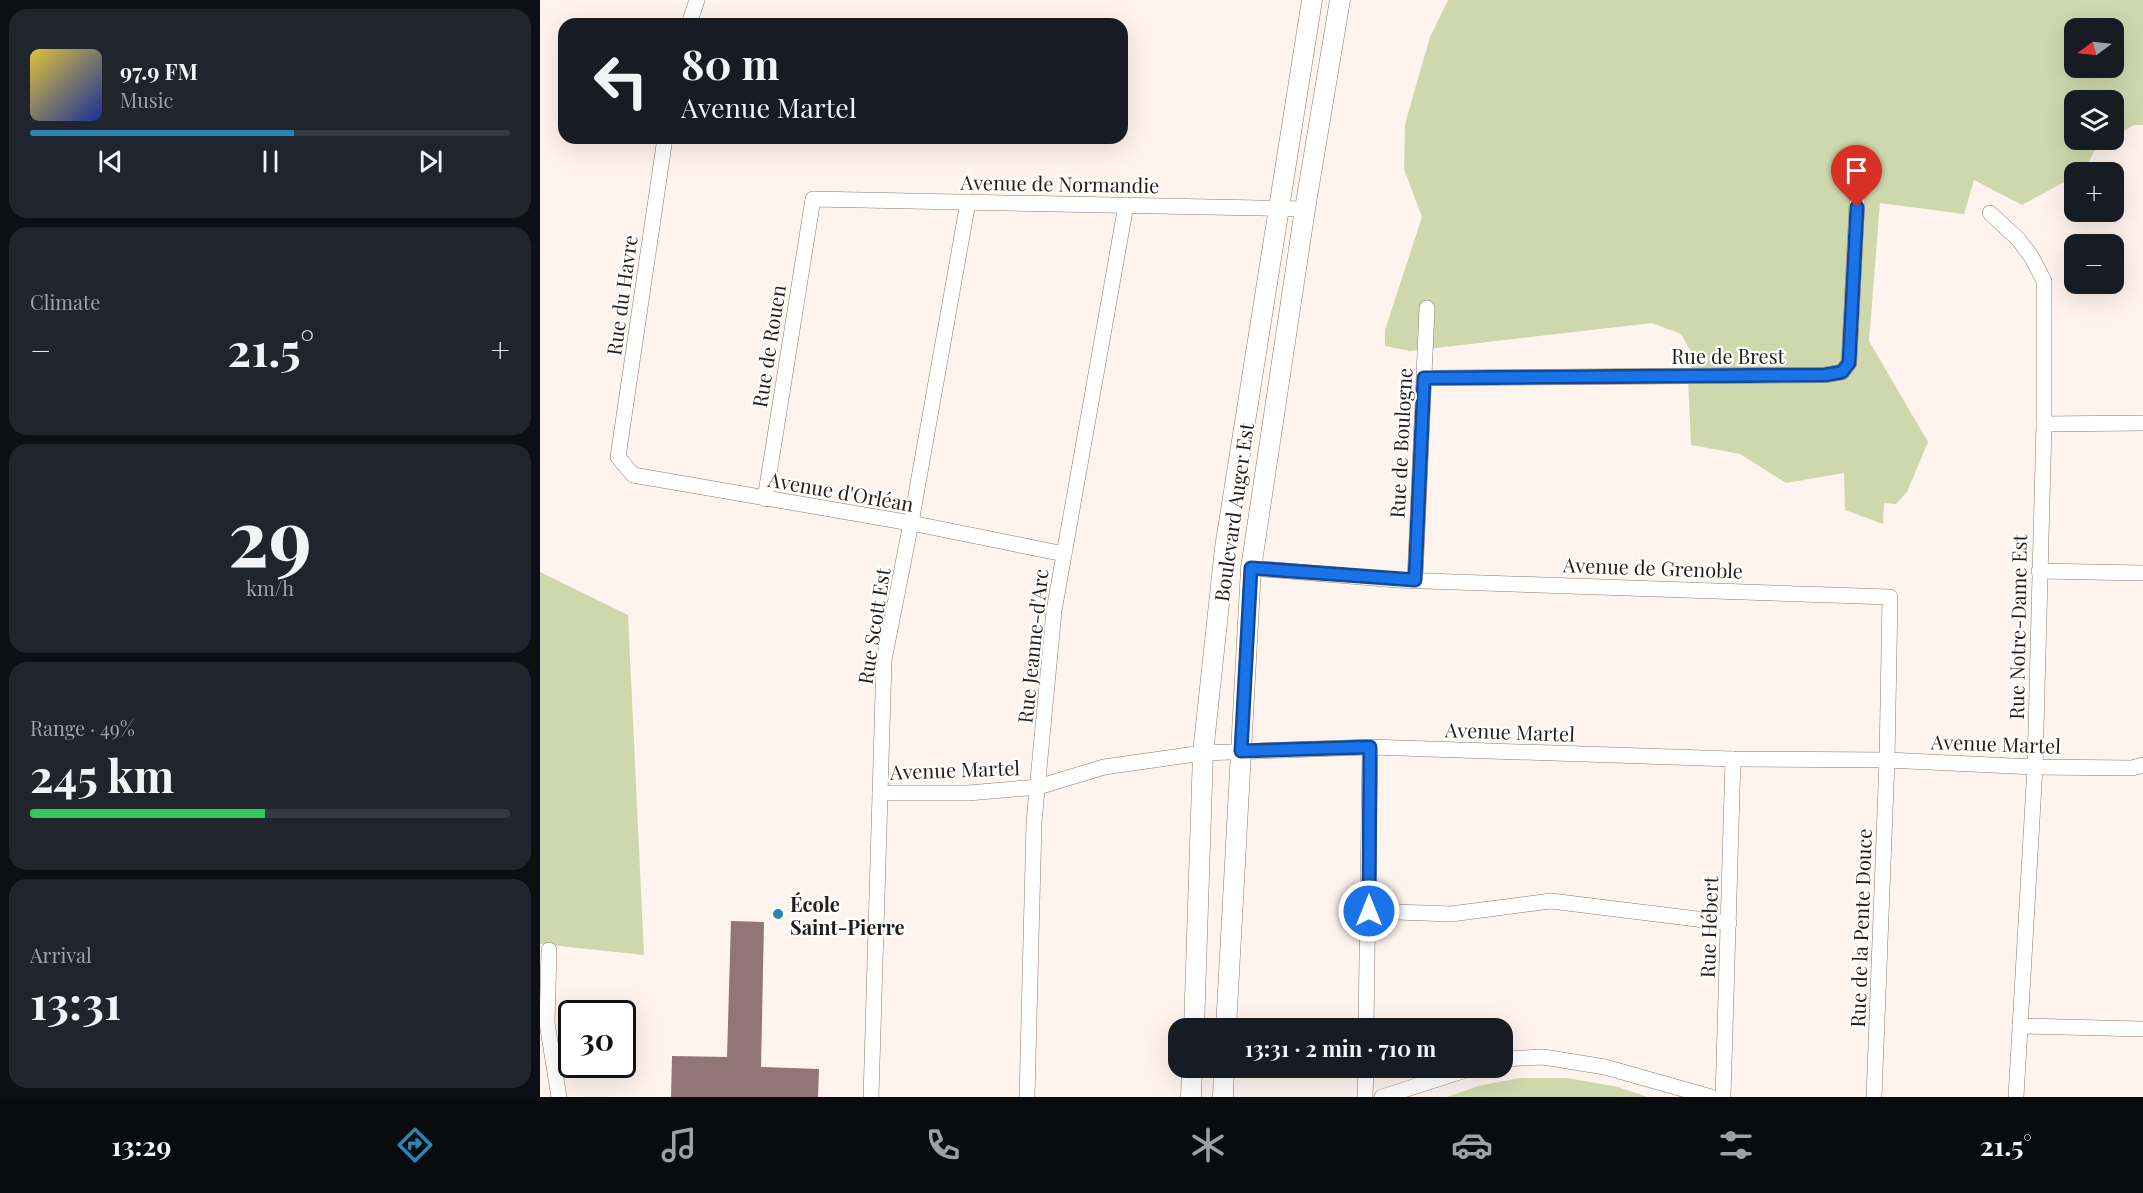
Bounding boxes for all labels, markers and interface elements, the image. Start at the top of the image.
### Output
north arrow [2064,18,2124,78]
map controls [2064,18,2124,294]
text: 80 m [681,35,779,91]
icon: left [582,42,660,120]
text: 97.9 FM [120,56,198,86]
text: Music [120,86,173,113]
text: Avenue Martel [681,89,857,125]
button: layers [2064,90,2124,150]
icon: previous [94,145,127,178]
icon: pause [254,145,287,178]
icon: next [414,145,447,178]
pin [1831,145,1882,207]
icon: arrive [1840,154,1873,187]
button: + [2064,162,2124,222]
street label: Avenue de Normandie [959,168,1160,198]
street label: Rue du Havre [599,233,643,357]
button: − [2064,234,2124,294]
street label: Rue de Rouen [745,283,791,409]
text: Climate [30,288,100,315]
text: 21.5° [228,318,314,378]
text: − [30,327,51,371]
text: + [491,327,510,371]
street label: Rue de Brest [1671,342,1786,369]
street label: Rue de Boulogne [1383,367,1417,519]
street label: Boulevard Auger Est [1207,420,1259,603]
street label: Avenue d'Orléan [765,465,916,517]
text: 29 [228,483,312,587]
street label: Rue Notre-Dame Est [2002,533,2032,720]
street label: Avenue de Grenoble [1562,550,1743,584]
street label: Rue Scott Est [850,565,896,686]
street label: Rue Jeanne-d'Arc [1010,567,1054,725]
text: km/h [246,574,294,601]
text: Range · 49% [30,714,135,741]
street label: Avenue Martel [1444,715,1576,747]
street label: Avenue Martel [1930,727,2062,759]
text: 245 km [30,744,174,804]
street label: Avenue Martel [889,753,1021,785]
street label: Rue de la Pente Douce [1843,828,1877,1028]
street label: Rue Hébert [1693,875,1723,978]
position arrow [1337,879,1401,943]
place label: École Saint-Pierre [790,890,905,940]
marker: École Saint-Pierre [771,907,785,921]
text: Arrival [30,941,92,968]
text: 13:31 [30,971,121,1031]
speed limit sign: 30 [558,1000,636,1078]
text: 13:31 · 2 min · 710 m [1245,1033,1436,1063]
icon: directions [394,1124,436,1166]
icon: music [658,1124,700,1166]
icon: phone [922,1124,964,1166]
icon: climate [1187,1124,1229,1166]
icon: car [1451,1124,1493,1166]
icon: filters [1715,1124,1757,1166]
text: 13:29 [111,1127,171,1163]
text: 21.5° [1980,1127,2032,1163]

